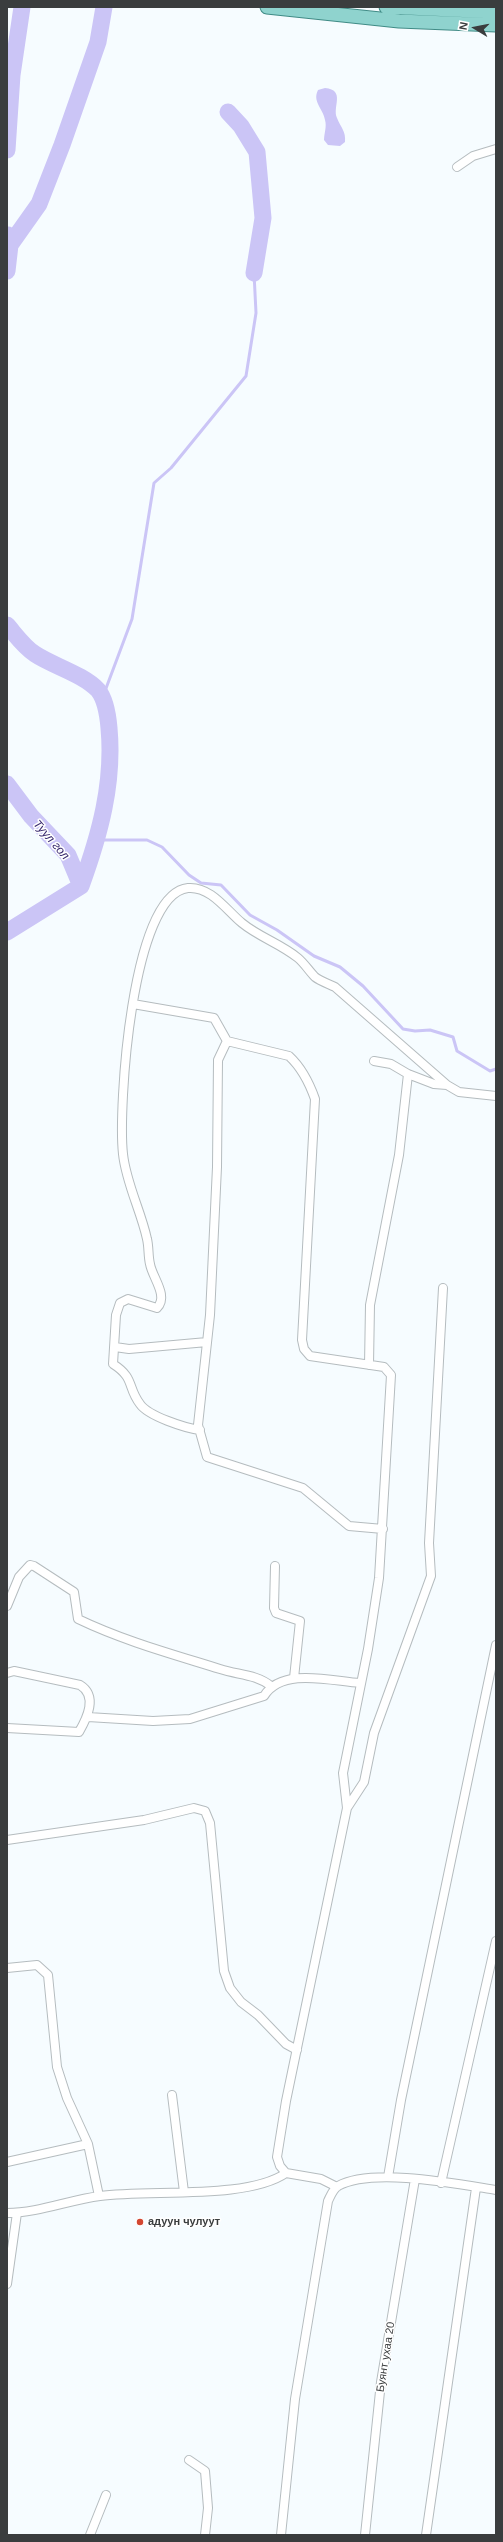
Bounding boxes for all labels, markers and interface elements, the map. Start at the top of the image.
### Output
north arrow [455,8,495,48]
text: N [457,21,470,31]
water label: Туул гол [30,817,72,863]
place label: адуун чулуут [148,2215,220,2229]
marker: адуун чулуут [135,2217,145,2227]
street label: Буянт ухаа 20 [374,2321,398,2393]

